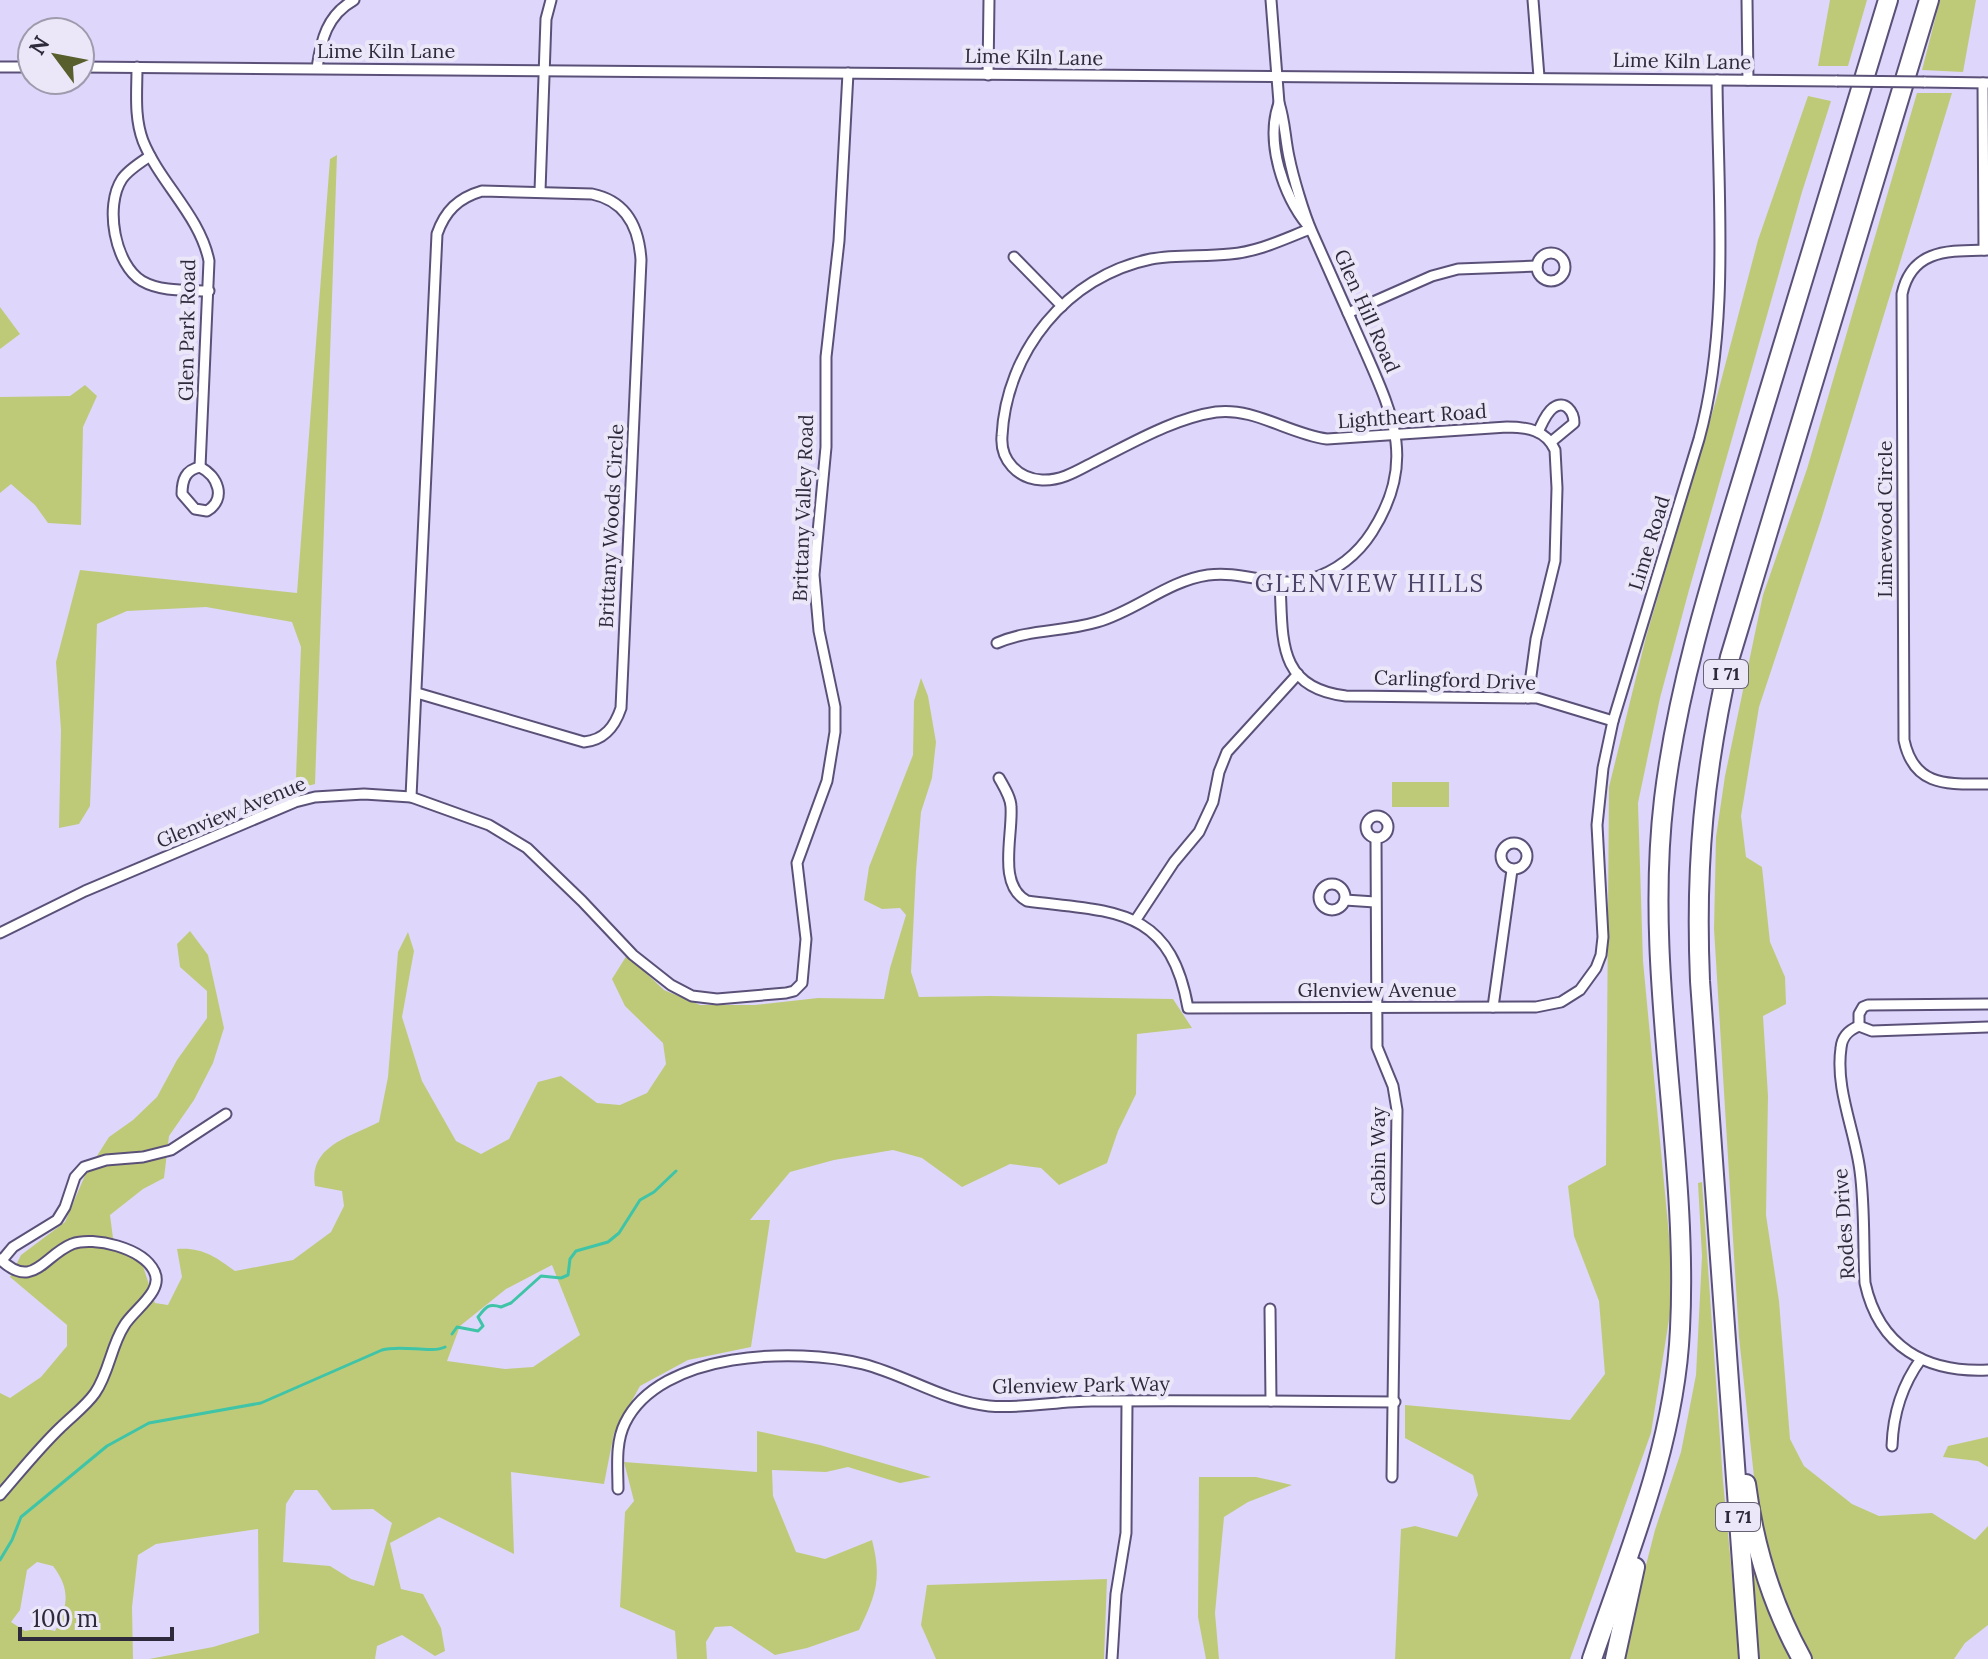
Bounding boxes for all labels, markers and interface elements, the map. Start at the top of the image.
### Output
north arrow [16,16,96,96]
text: N [23,31,55,60]
street label: Lime Kiln Lane [317,38,455,63]
street label: Lime Kiln Lane [965,43,1104,70]
street label: Lime Kiln Lane [1613,47,1752,74]
street label: Glen Hill Road [1329,245,1406,376]
street label: Glen Park Road [173,259,200,401]
street label: Lightheart Road [1336,398,1487,433]
street label: Brittany Valley Road [787,414,818,602]
street label: Brittany Woods Circle [593,423,628,629]
street label: Limewood Circle [1872,440,1897,598]
street label: Lime Road [1622,493,1675,593]
district label: GLENVIEW HILLS [1255,568,1485,599]
road number: I 71 [1704,660,1748,688]
street label: Carlingford Drive [1374,664,1537,695]
street label: Glenview Avenue [152,770,309,853]
street label: Glenview Avenue [1298,977,1457,1002]
street label: Cabin Way [1365,1106,1390,1205]
street label: Rodes Drive [1827,1167,1860,1281]
street label: Glenview Park Way [992,1370,1171,1399]
road number: I 71 [1716,1503,1760,1531]
scale bar [20,1591,172,1641]
text: 100 m [32,1603,98,1634]

